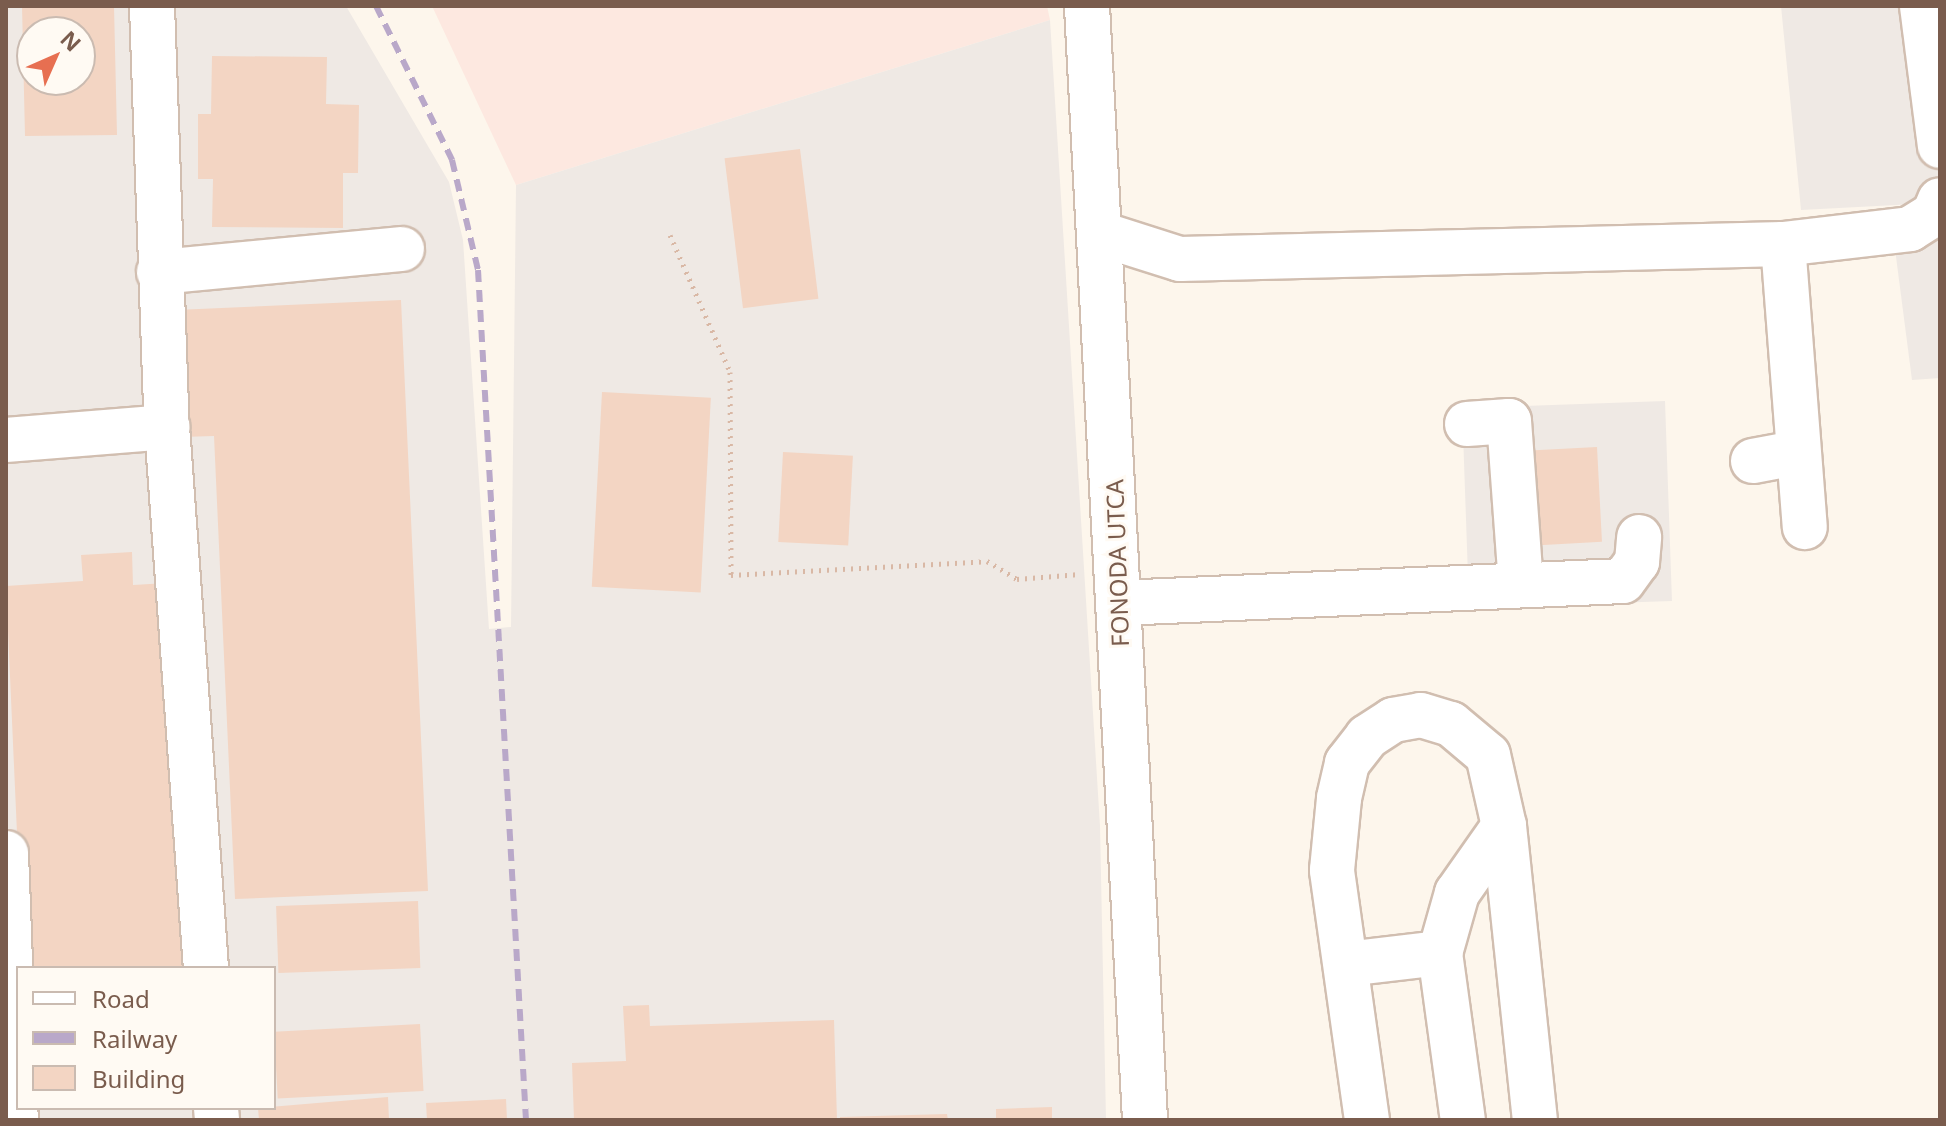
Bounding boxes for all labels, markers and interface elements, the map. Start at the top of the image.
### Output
north arrow [16,16,96,96]
text: N [55,24,88,57]
street label: FONODA UTCA [1100,479,1134,647]
legend [16,966,276,1110]
text: Road [92,982,150,1015]
text: Railway [92,1022,177,1055]
text: Building [92,1062,185,1095]

